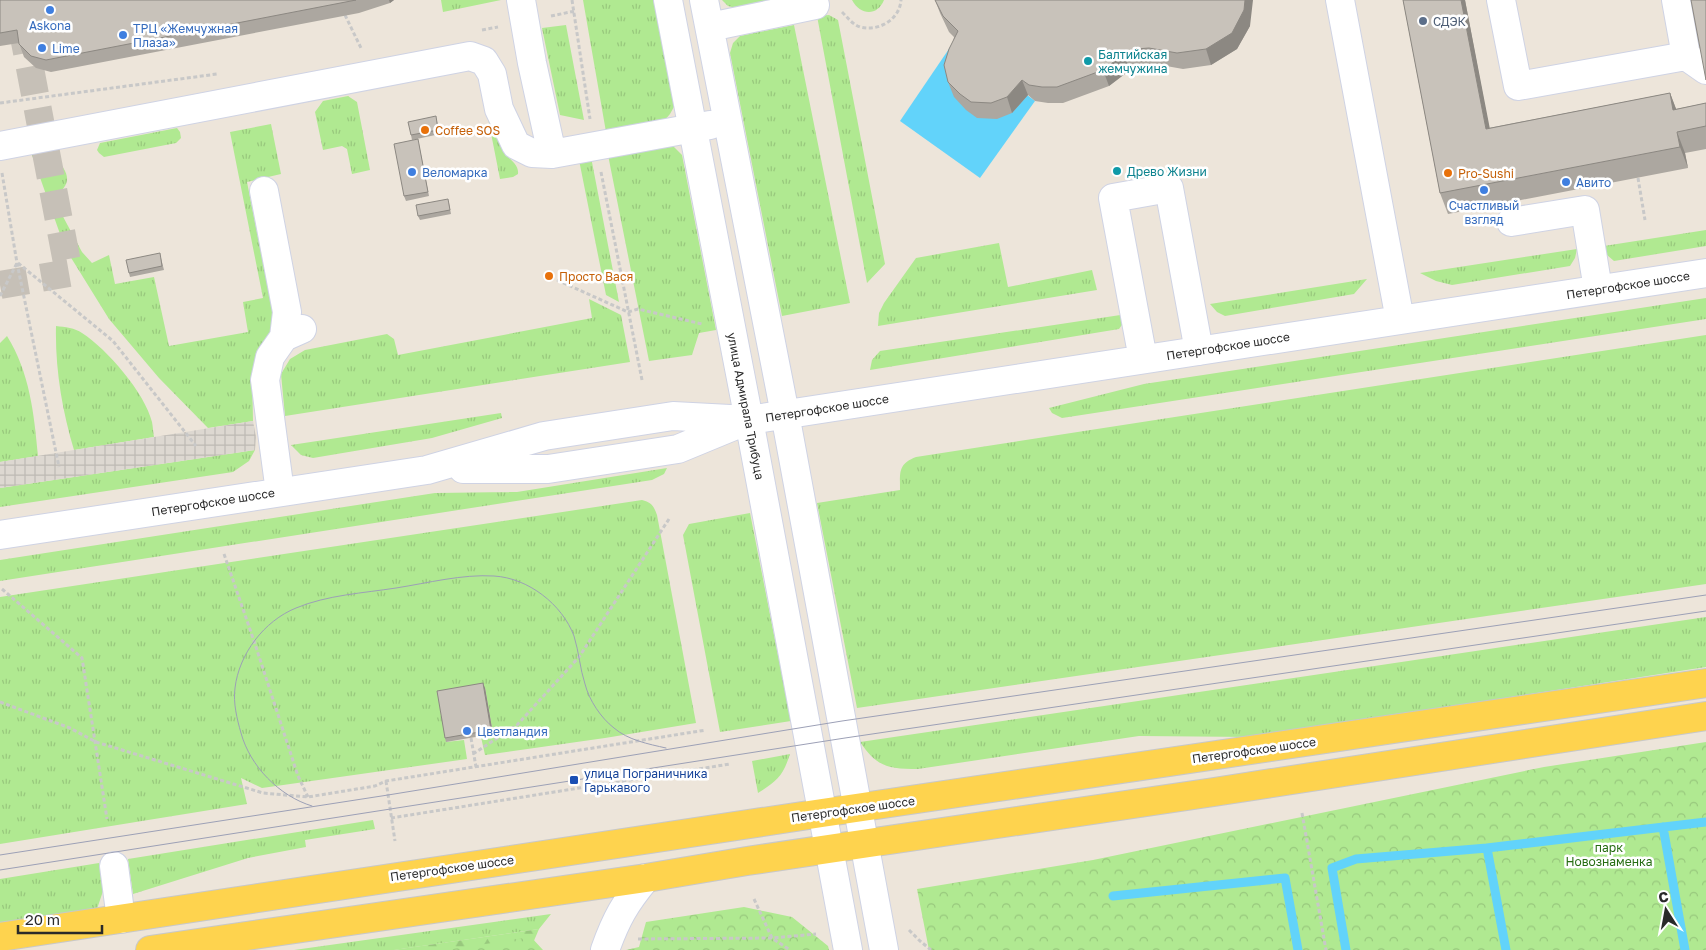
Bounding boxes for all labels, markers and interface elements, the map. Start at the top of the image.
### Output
marker: Askona [44,4,56,16]
place label: СДЭК [1433,14,1467,29]
marker: СДЭК [1417,15,1429,27]
place label: Askona [29,18,71,33]
place label: ТРЦ «Жемчужная Плаза» [133,21,238,50]
marker: ТРЦ «Жемчужная Плаза» [117,29,129,41]
place label: Lime [52,41,80,56]
marker: Lime [36,42,48,54]
place label: Балтийская жемчужина [1098,47,1167,76]
marker: Балтийская жемчужина [1082,55,1094,67]
place label: Coffee SOS [435,123,500,138]
marker: Coffee SOS [419,124,431,136]
place label: Древо Жизни [1127,164,1207,179]
place label: Веломарка [422,165,487,180]
marker: Древо Жизни [1111,165,1123,177]
marker: Веломарка [406,166,418,178]
place label: Pro-Sushi [1458,166,1514,181]
marker: Pro-Sushi [1442,167,1454,179]
place label: Авито [1576,175,1611,190]
marker: Авито [1560,176,1572,188]
marker: Счастливый взгляд [1478,184,1490,196]
place label: Счастливый взгляд [1449,198,1519,227]
street label: Петергофское шоссе [1565,268,1691,302]
place label: Просто Вася [559,269,633,284]
marker: Просто Вася [543,270,555,282]
street label: Петергофское шоссе [1165,329,1291,363]
street label: улица Адмирала Трибуца [724,331,768,481]
street label: Петергофское шоссе [764,391,890,425]
street label: Петергофское шоссе [150,485,276,519]
place label: Цветландия [477,724,548,739]
marker: Цветландия [461,725,473,737]
street label: Петергофское шоссе [1191,734,1317,766]
place label: улица Пограничника Гарькавого [584,766,708,795]
marker: улица Пограничника Гарькавого [568,774,580,786]
street label: Петергофское шоссе [790,793,916,825]
park label: парк Новознаменка [1565,840,1653,869]
street label: Петергофское шоссе [389,852,515,884]
north arrow [1641,885,1691,935]
text: С [1657,887,1670,906]
scale bar [18,902,101,934]
text: 20 m [25,910,60,928]

